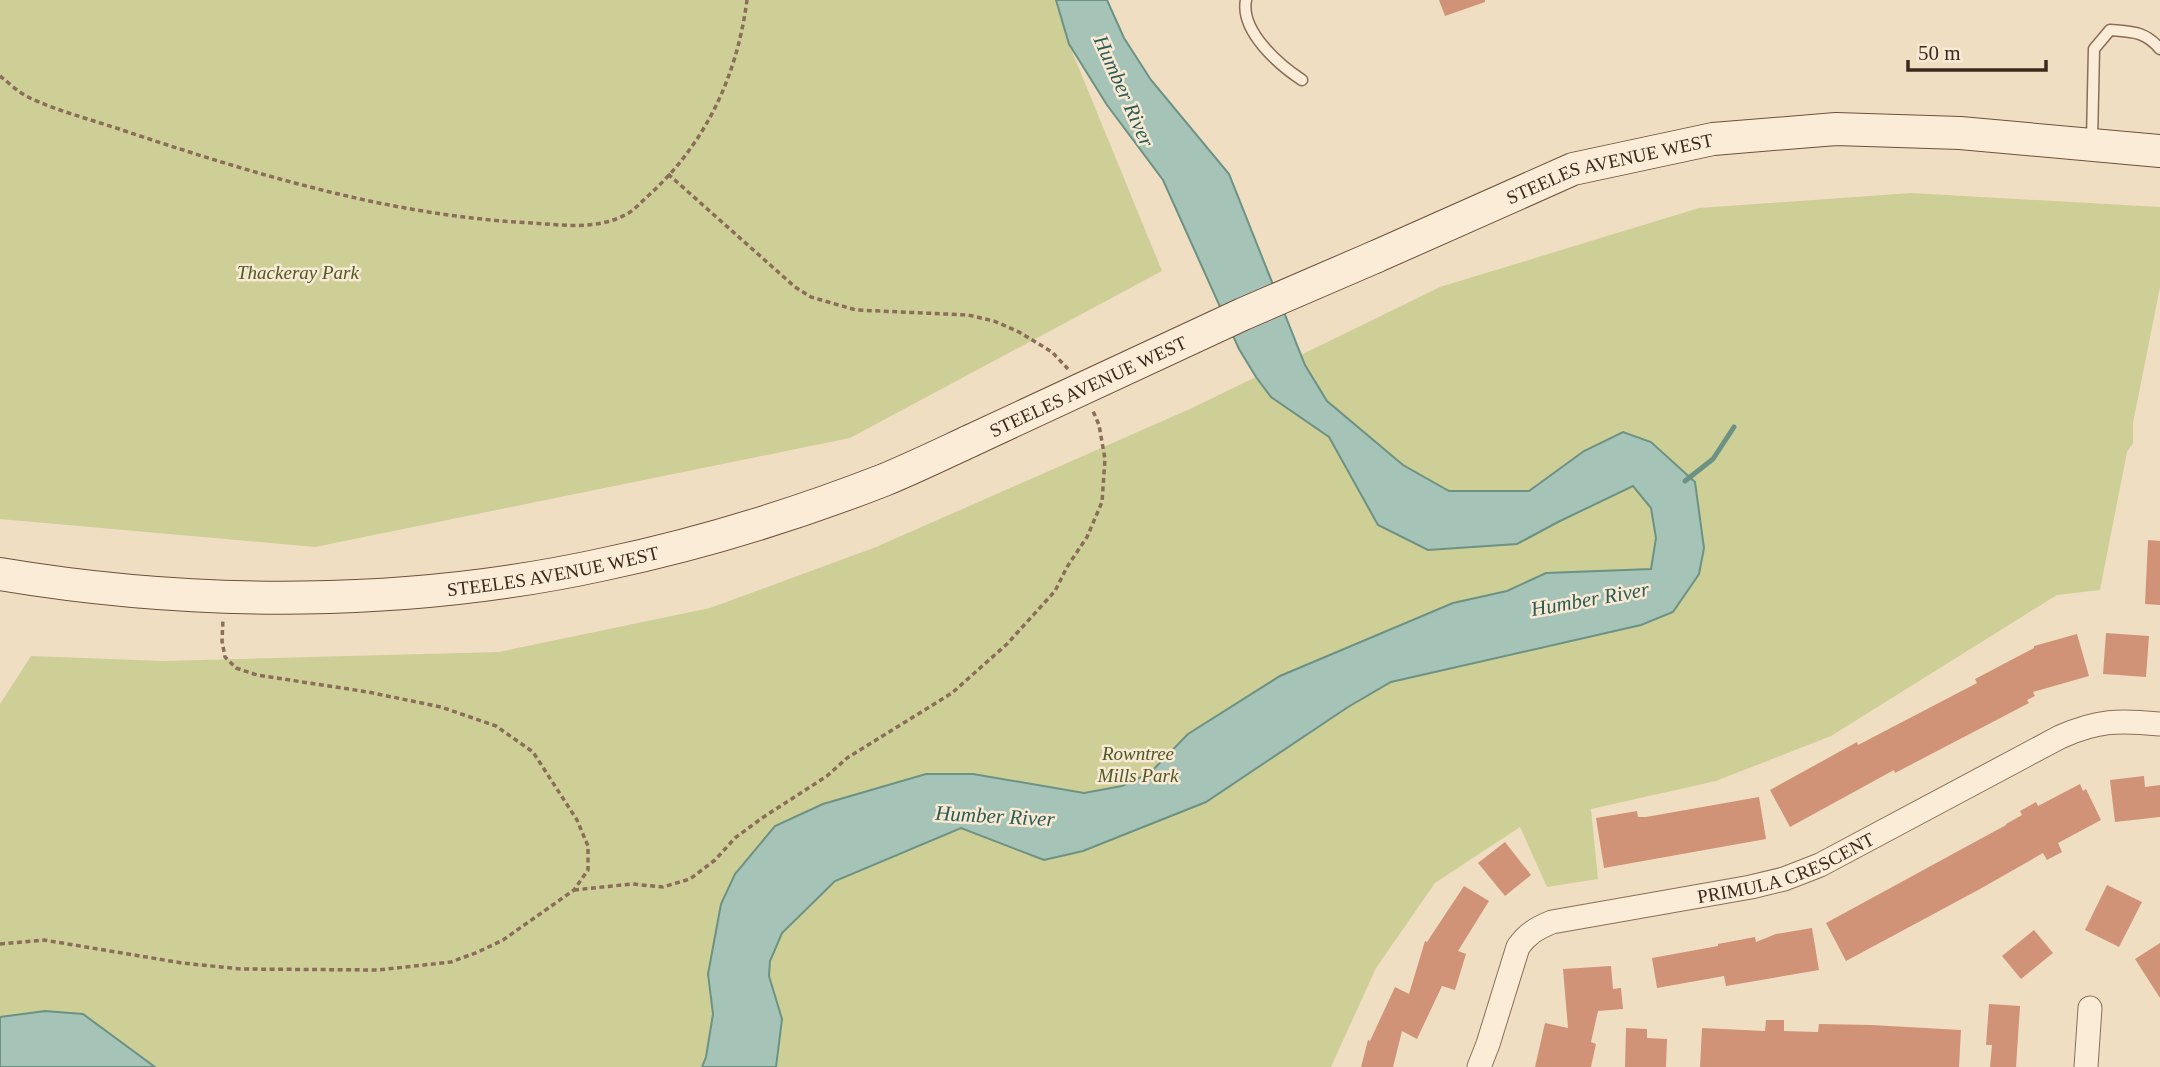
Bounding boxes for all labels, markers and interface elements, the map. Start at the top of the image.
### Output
scale bar [1908,28,2046,72]
water label: Humber River [1088,31,1160,151]
text: 50 m [1918,41,1961,65]
street label: STEELES AVENUE WEST [1503,129,1715,208]
park label: Thackeray Park [237,262,359,283]
street label: STEELES AVENUE WEST [986,331,1190,441]
street label: STEELES AVENUE WEST [446,542,661,600]
water label: Humber River [1528,577,1652,621]
park label: Rowntree Mills Park [1097,743,1179,786]
water label: Humber River [934,801,1056,831]
street label: PRIMULA CRESCENT [1696,828,1878,907]

